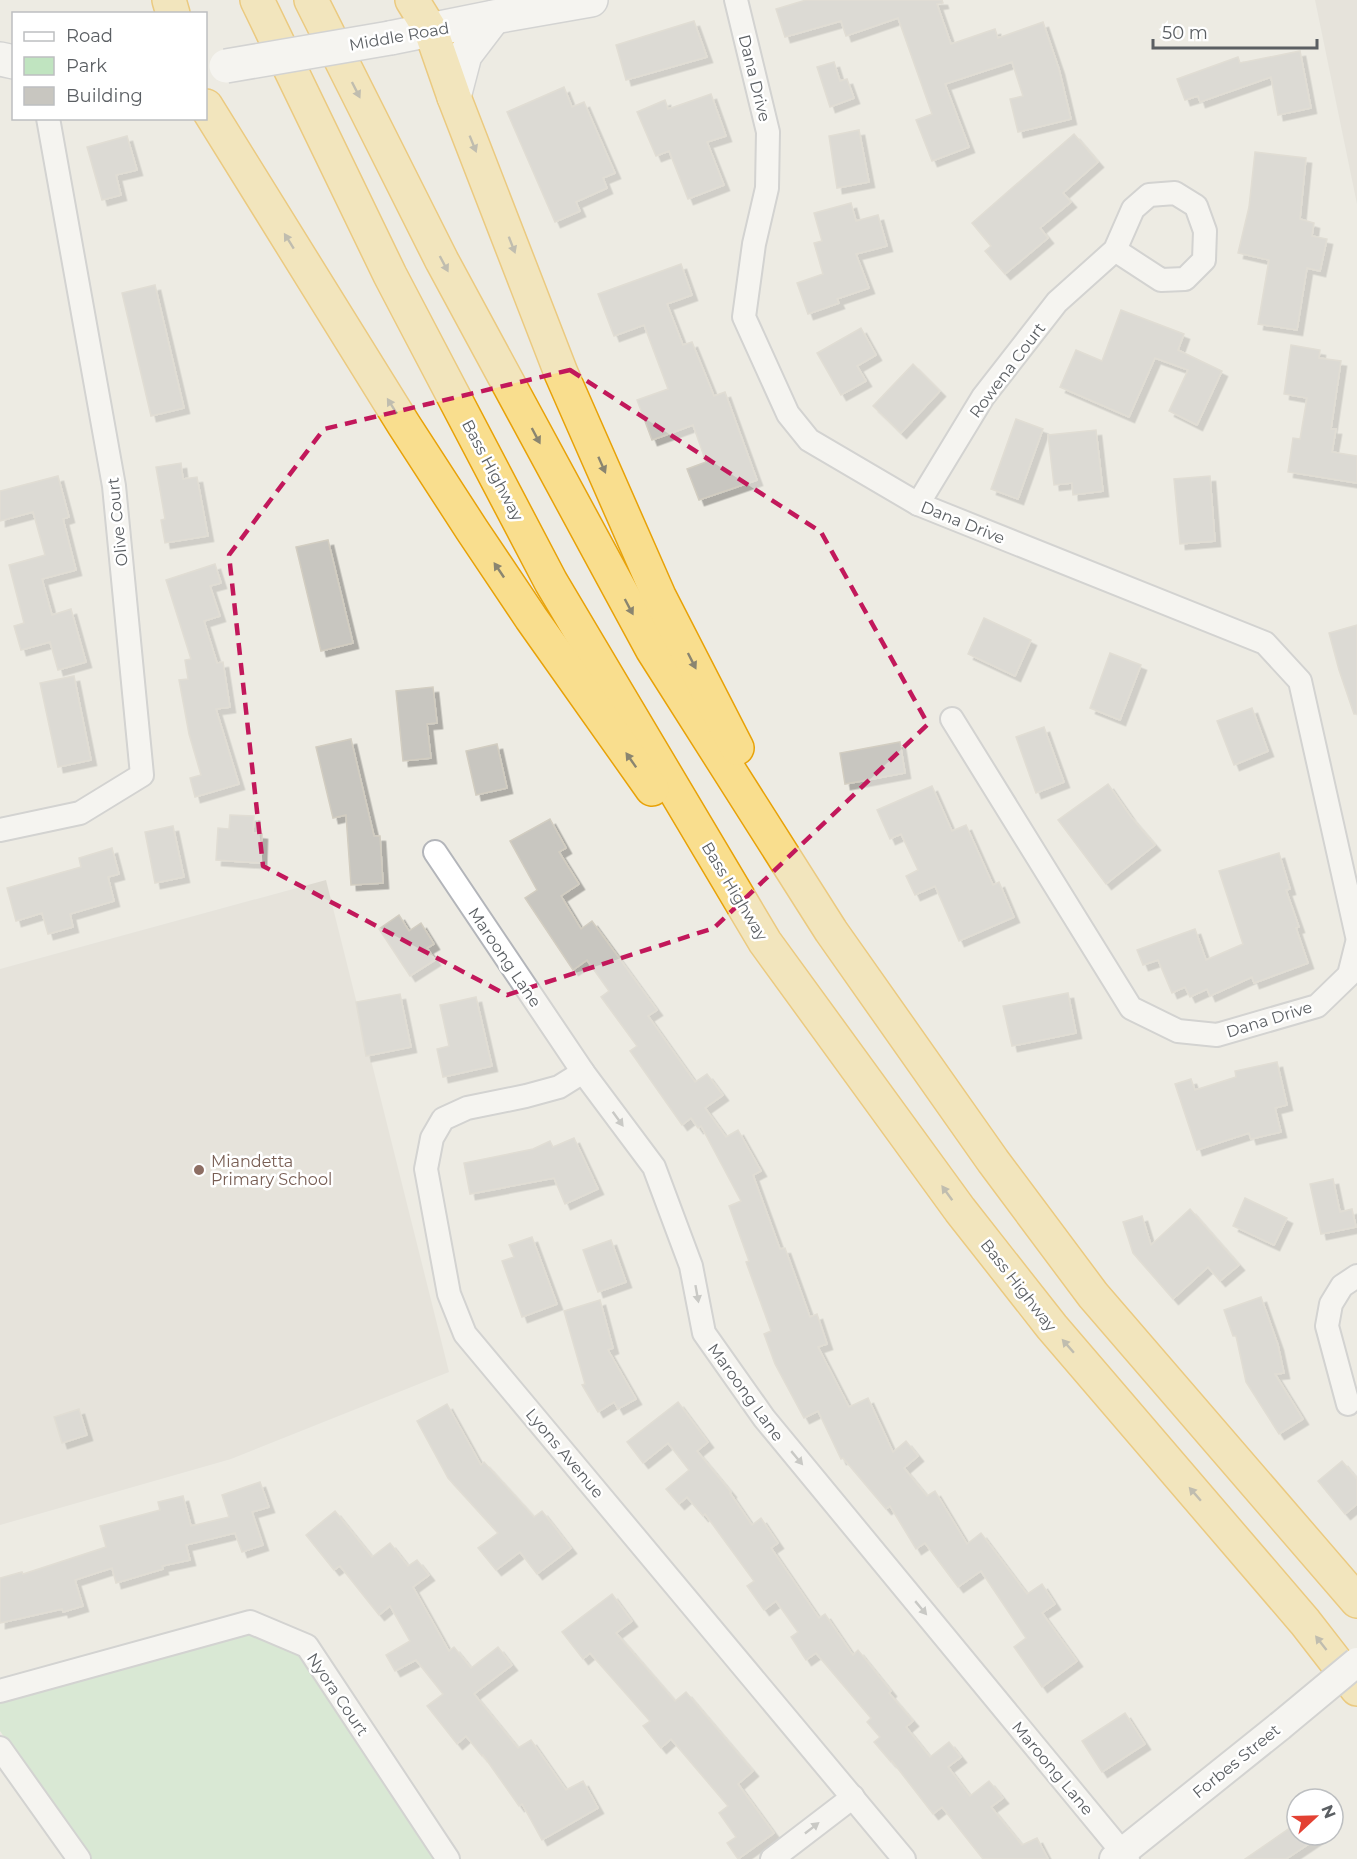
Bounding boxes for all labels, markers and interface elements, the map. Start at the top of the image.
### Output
legend [12,12,207,120]
scale bar [1153,12,1316,50]
street label: Middle Road [348,18,451,55]
text: 50 m [1162,22,1208,44]
text: Road [66,25,113,47]
street label: Dana Drive [735,33,775,124]
text: Park [66,55,107,77]
one-way arrow [351,82,361,99]
text: Building [66,85,143,107]
one-way arrow [468,136,478,154]
one-way arrow [284,232,295,249]
one-way arrow [508,237,518,255]
one-way arrow [438,255,448,273]
street label: Rowena Court [965,319,1050,422]
one-way arrow [387,398,398,414]
street label: Bass Highway [458,416,527,524]
one-way arrow [531,427,541,444]
one-way arrow [597,456,606,473]
street label: Olive Court [103,476,132,567]
street label: Dana Drive [918,497,1008,548]
one-way arrow [493,562,505,578]
one-way arrow [624,599,634,616]
one-way arrow [688,652,697,669]
one-way arrow [625,752,637,768]
street label: Bass Highway [698,838,772,944]
street label: Maroong Lane [464,904,545,1011]
street label: Dana Drive [1224,997,1314,1042]
one-way arrow [612,1110,624,1126]
place label: Miandetta Primary School [211,1152,332,1189]
marker: Miandetta Primary School [192,1163,206,1177]
one-way arrow [942,1185,954,1200]
street label: Bass Highway [977,1235,1061,1335]
one-way arrow [692,1285,701,1304]
one-way arrow [1062,1339,1075,1354]
street label: Maroong Lane [704,1340,787,1445]
street label: Lyons Avenue [522,1405,608,1502]
one-way arrow [790,1450,803,1466]
one-way arrow [1189,1487,1202,1502]
one-way arrow [914,1600,927,1616]
one-way arrow [1316,1635,1328,1650]
street label: Nyora Court [303,1649,373,1740]
street label: Maroong Lane [1008,1718,1097,1819]
street label: Forbes Street [1189,1720,1284,1802]
north arrow [1285,1787,1345,1847]
text: N [1317,1802,1340,1821]
one-way arrow [804,1821,820,1834]

